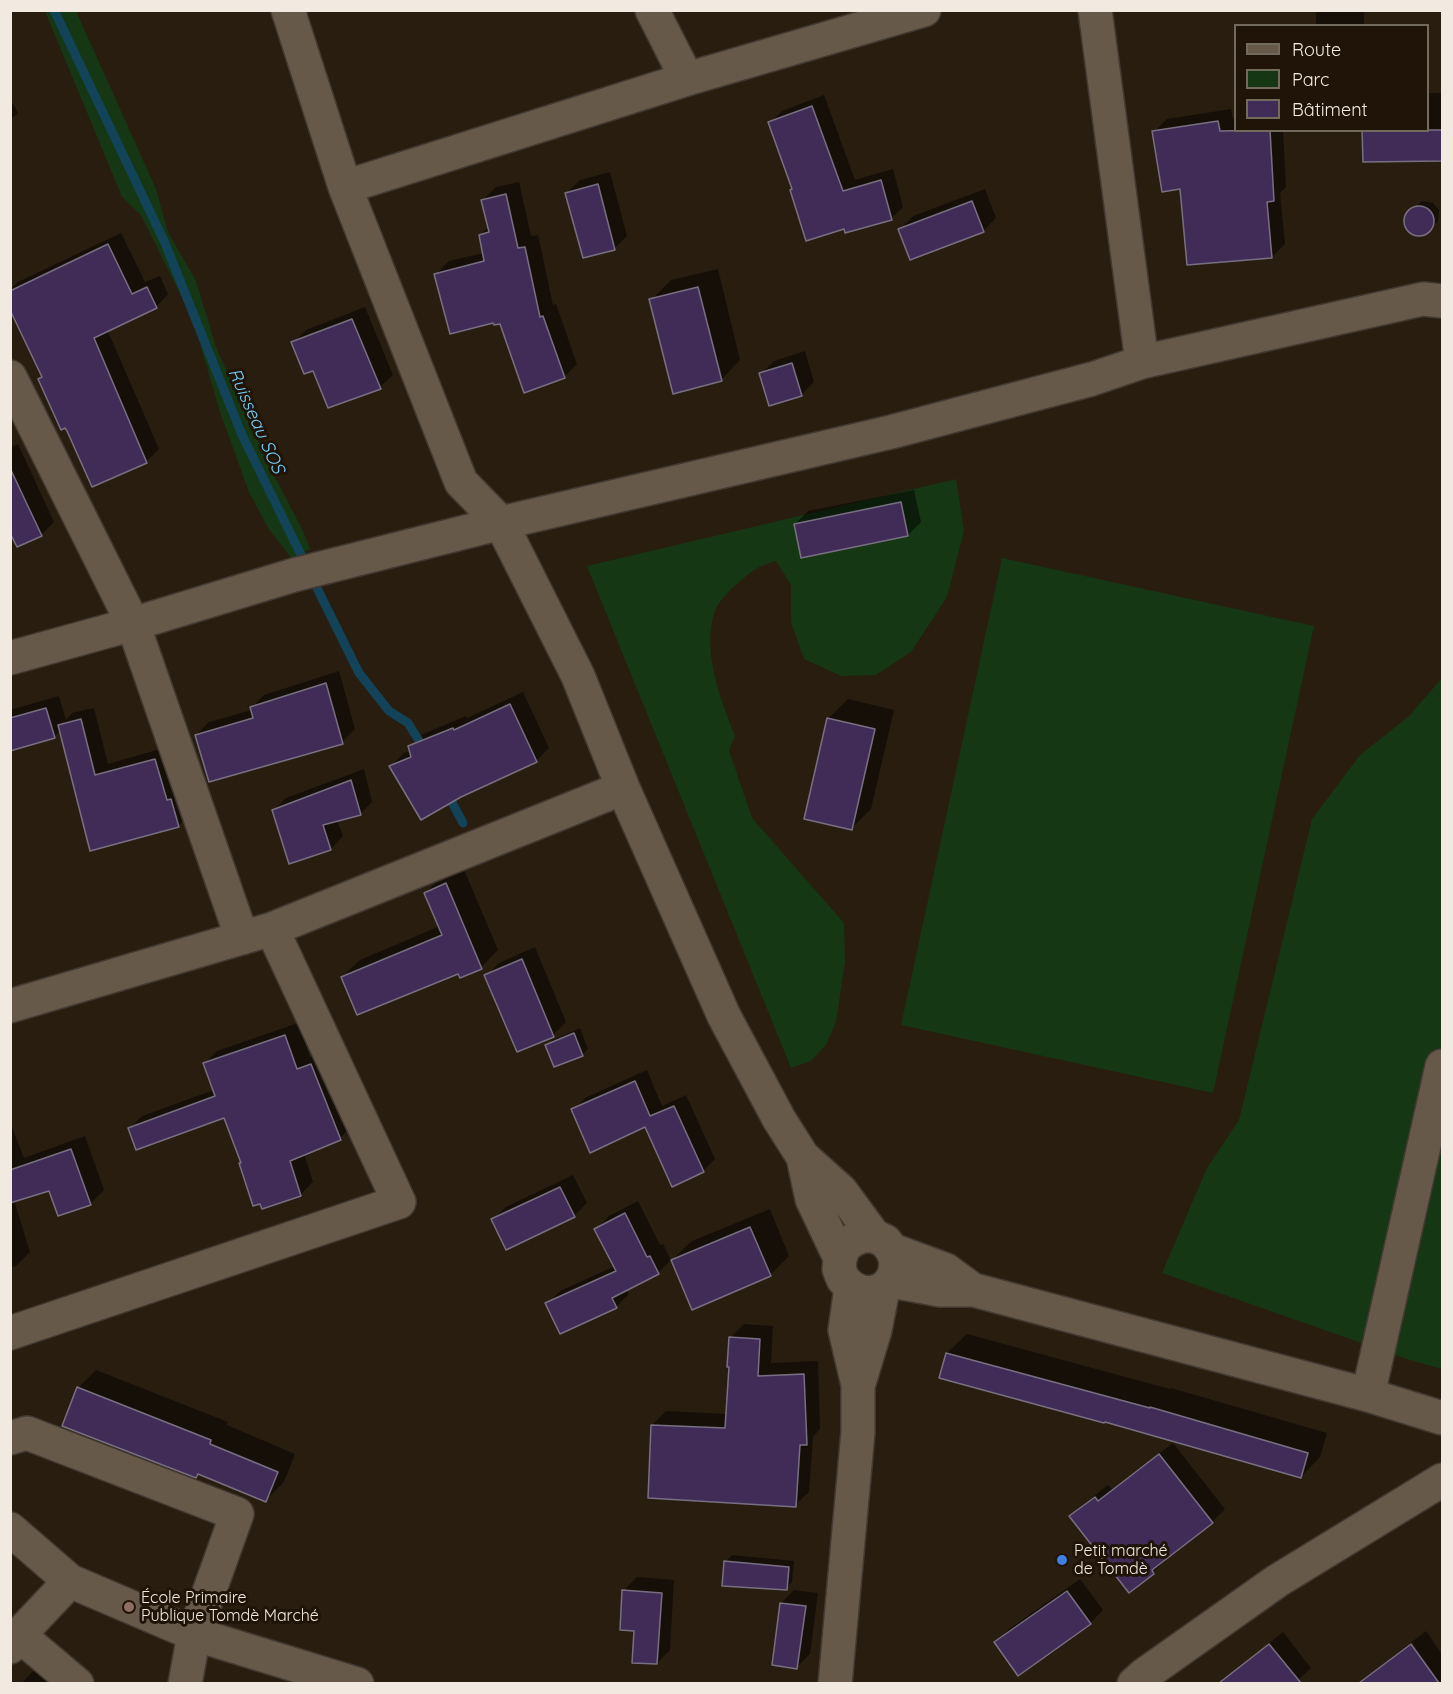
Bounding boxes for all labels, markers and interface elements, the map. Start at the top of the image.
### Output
legend [1234,24,1429,132]
text: Route [1292,38,1341,61]
text: Parc [1292,68,1329,91]
text: Bâtiment [1292,98,1368,121]
water label: Ruisseau SOS [223,365,289,477]
place label: Petit marché de Tomdè [1074,1541,1168,1579]
marker: Petit marché de Tomdè [1055,1553,1069,1567]
place label: École Primaire Publique Tomdè Marché [141,1588,319,1626]
marker: École Primaire Publique Tomdè Marché [122,1600,136,1614]

